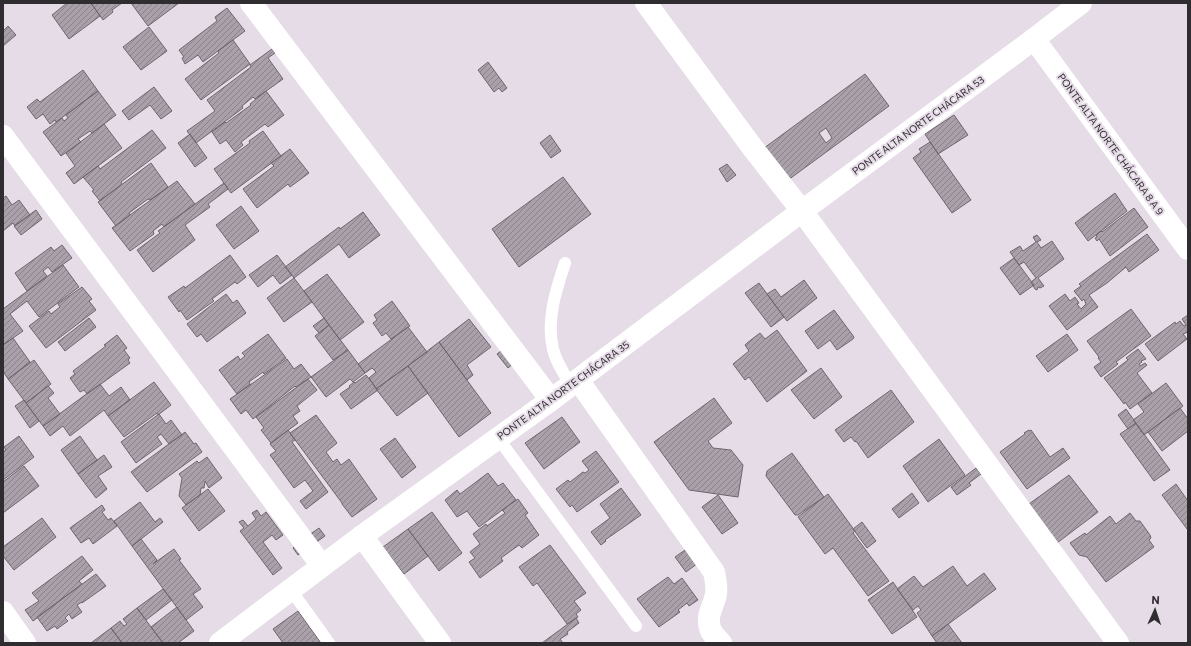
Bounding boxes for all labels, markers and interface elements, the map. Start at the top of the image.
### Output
street label: PONTE ALTA NORTE CHÁCARA 8 A 9 [1056,71,1166,217]
street label: PONTE ALTA NORTE CHÁCARA 53 [850,73,987,177]
street label: PONTE ALTA NORTE CHÁCARA 35 [495,338,632,442]
north arrow [1135,590,1175,630]
text: N [1151,593,1160,606]

